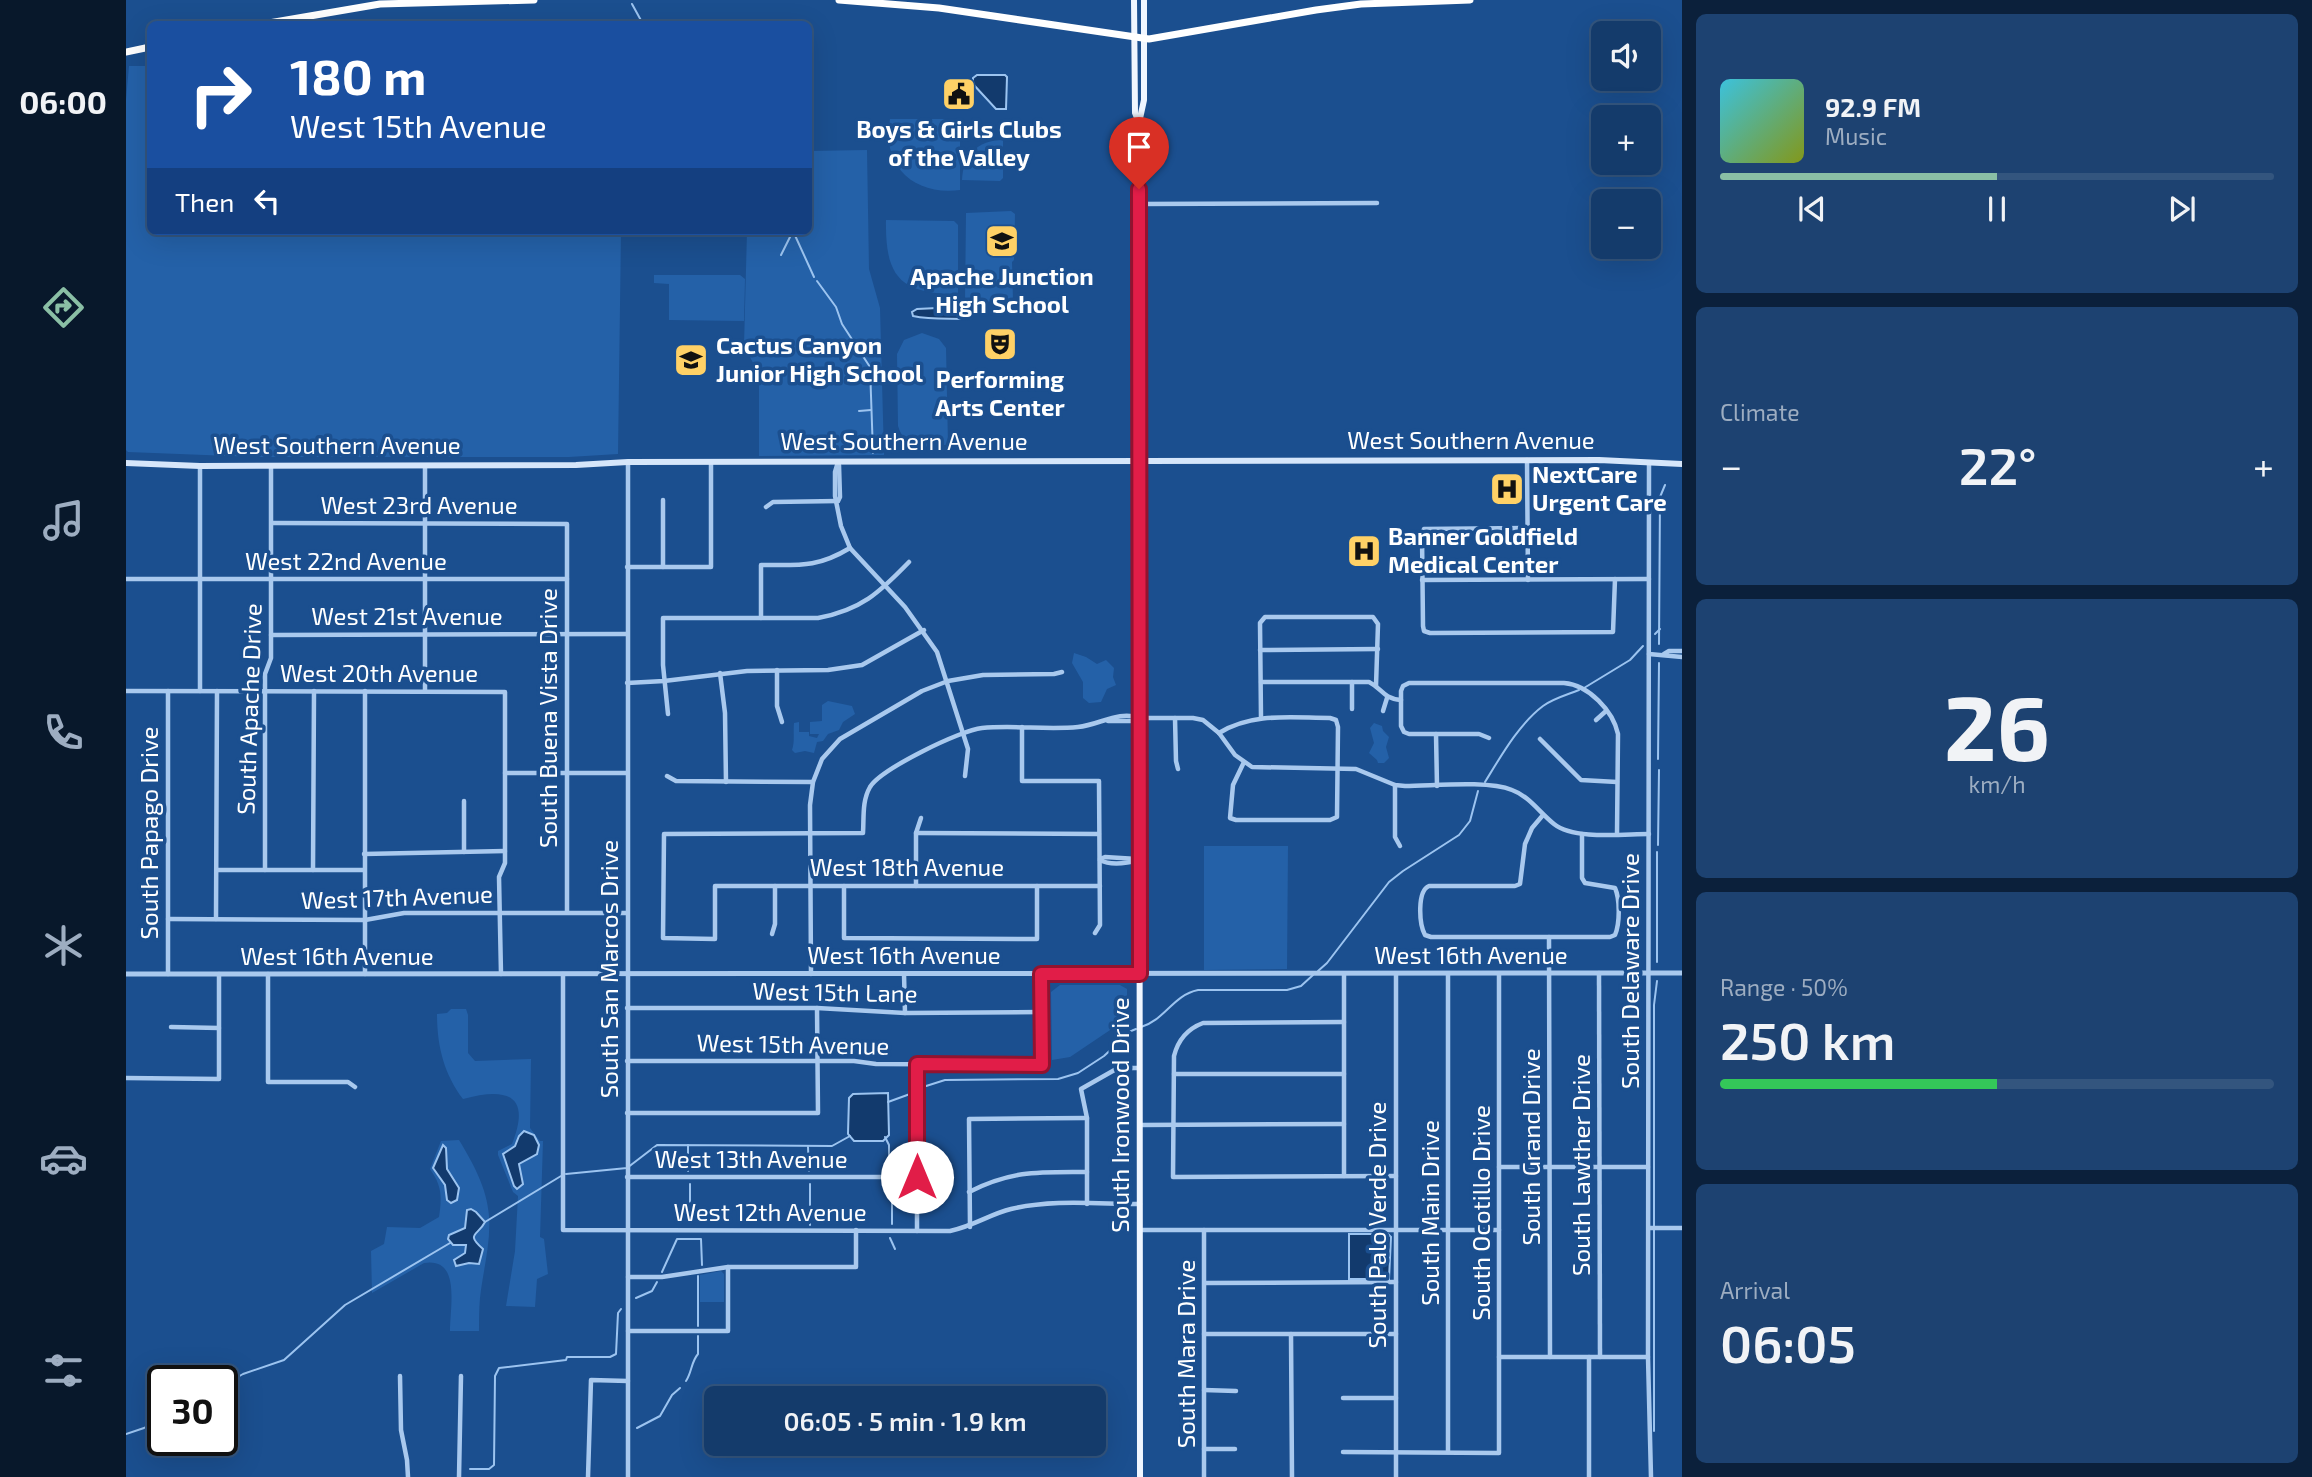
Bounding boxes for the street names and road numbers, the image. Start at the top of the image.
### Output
street label: West Southern Avenue [1347,425,1595,454]
street label: West Southern Avenue [780,426,1028,455]
street label: West Southern Avenue [213,430,461,459]
street label: West 23rd Avenue [320,490,518,519]
street label: West 22nd Avenue [245,546,447,575]
street label: South Buena Vista Drive [533,588,562,848]
street label: West 21st Avenue [311,601,503,630]
street label: South Apache Drive [230,603,267,815]
street label: West 20th Avenue [280,658,478,687]
street label: South Papago Drive [134,727,163,939]
street label: South San Marcos Drive [594,840,623,1098]
street label: West 18th Avenue [810,852,1004,881]
street label: South Delaware Drive [1615,853,1644,1089]
street label: West 17th Avenue [300,879,493,914]
street label: West 16th Avenue [807,940,1001,969]
street label: West 16th Avenue [1374,940,1568,969]
street label: West 16th Avenue [240,941,434,970]
street label: West 15th Lane [752,976,918,1007]
street label: South Ironwood Drive [1105,997,1134,1233]
street label: West 15th Avenue [696,1027,890,1060]
street label: South Grand Drive [1516,1048,1545,1246]
street label: South Lawther Drive [1566,1054,1595,1276]
street label: South Palo Verde Drive [1362,1102,1391,1348]
street label: South Ocotillo Drive [1466,1105,1495,1321]
street label: South Main Drive [1415,1120,1444,1306]
street label: West 13th Avenue [654,1144,848,1173]
street label: West 12th Avenue [673,1197,867,1226]
street label: South Mara Drive [1171,1260,1200,1448]

